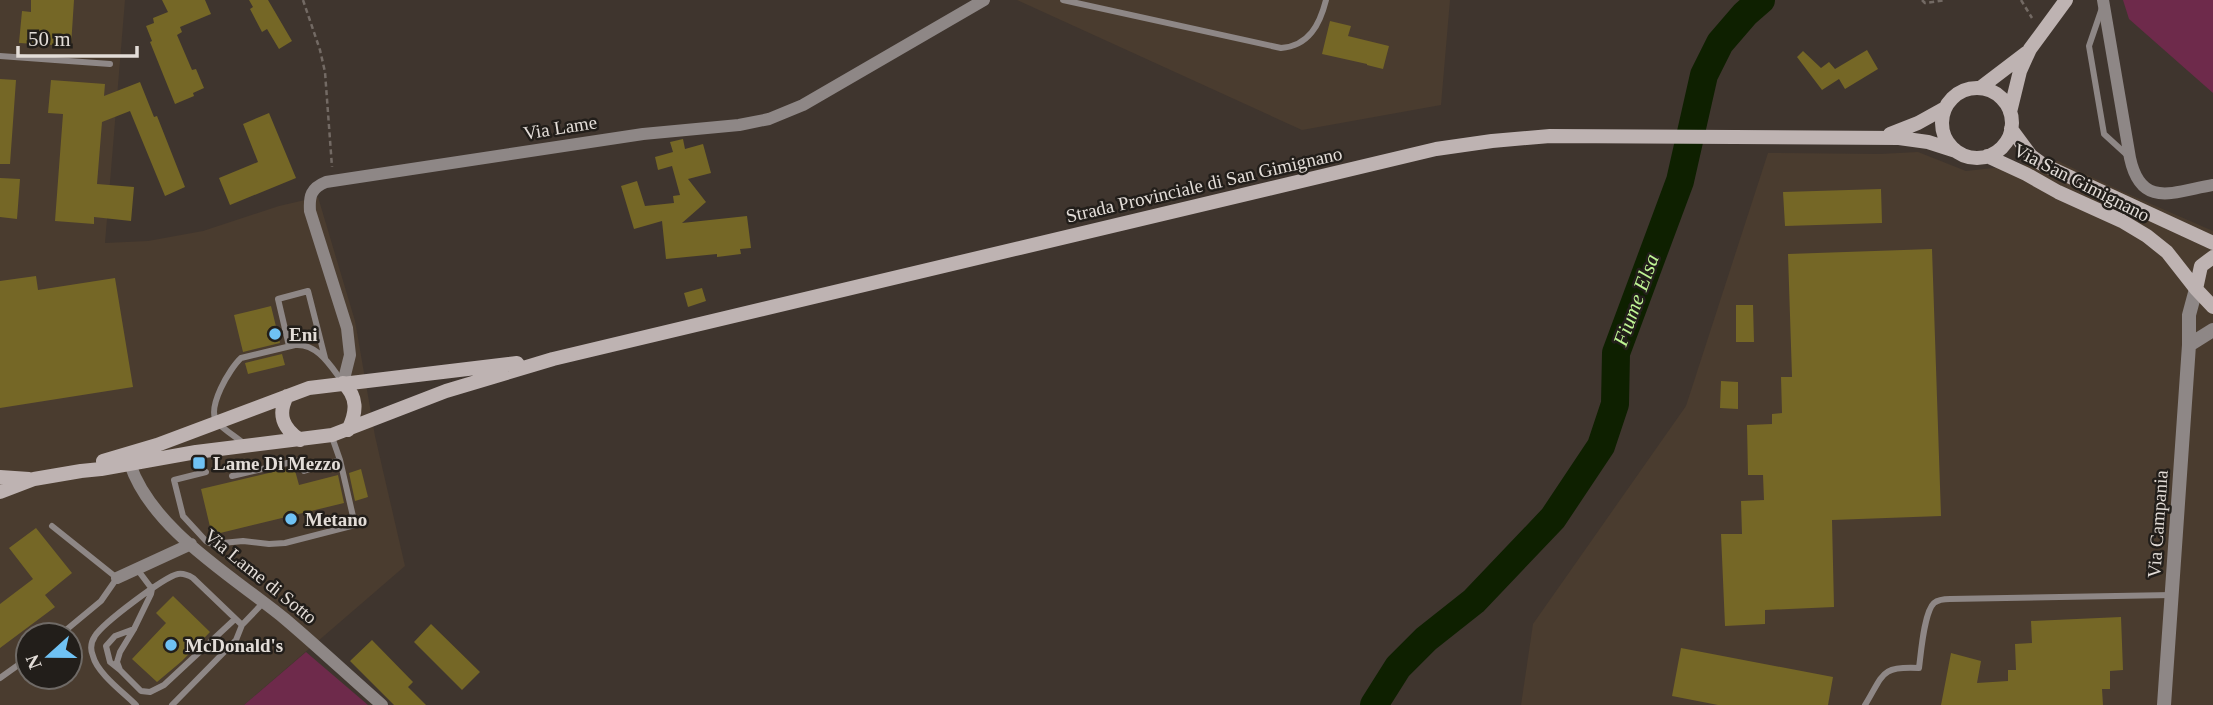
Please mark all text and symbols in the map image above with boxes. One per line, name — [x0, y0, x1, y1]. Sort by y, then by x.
scale bar — [18, 14, 136, 58]
text: 50 m — [28, 27, 71, 51]
street label: Via Lame — [522, 111, 598, 144]
street label: Via San Gimignano — [2010, 139, 2153, 226]
street label: Strada Provinciale di San Gimignano — [1064, 142, 1344, 227]
water label: Fiume Elsa — [1608, 251, 1664, 350]
place label: Eni — [289, 324, 318, 345]
marker: Eni — [267, 326, 283, 342]
place label: Lame Di Mezzo — [213, 453, 341, 474]
marker: Lame Di Mezzo — [191, 455, 207, 471]
street label: Via Campania — [2143, 469, 2172, 579]
place label: Metano — [305, 509, 367, 530]
marker: Metano — [283, 511, 299, 527]
street label: Via Lame di Sotto — [200, 525, 321, 628]
north arrow — [14, 621, 84, 691]
place label: McDonald's — [185, 635, 283, 656]
marker: McDonald's — [163, 637, 179, 653]
text: N — [21, 651, 46, 672]

